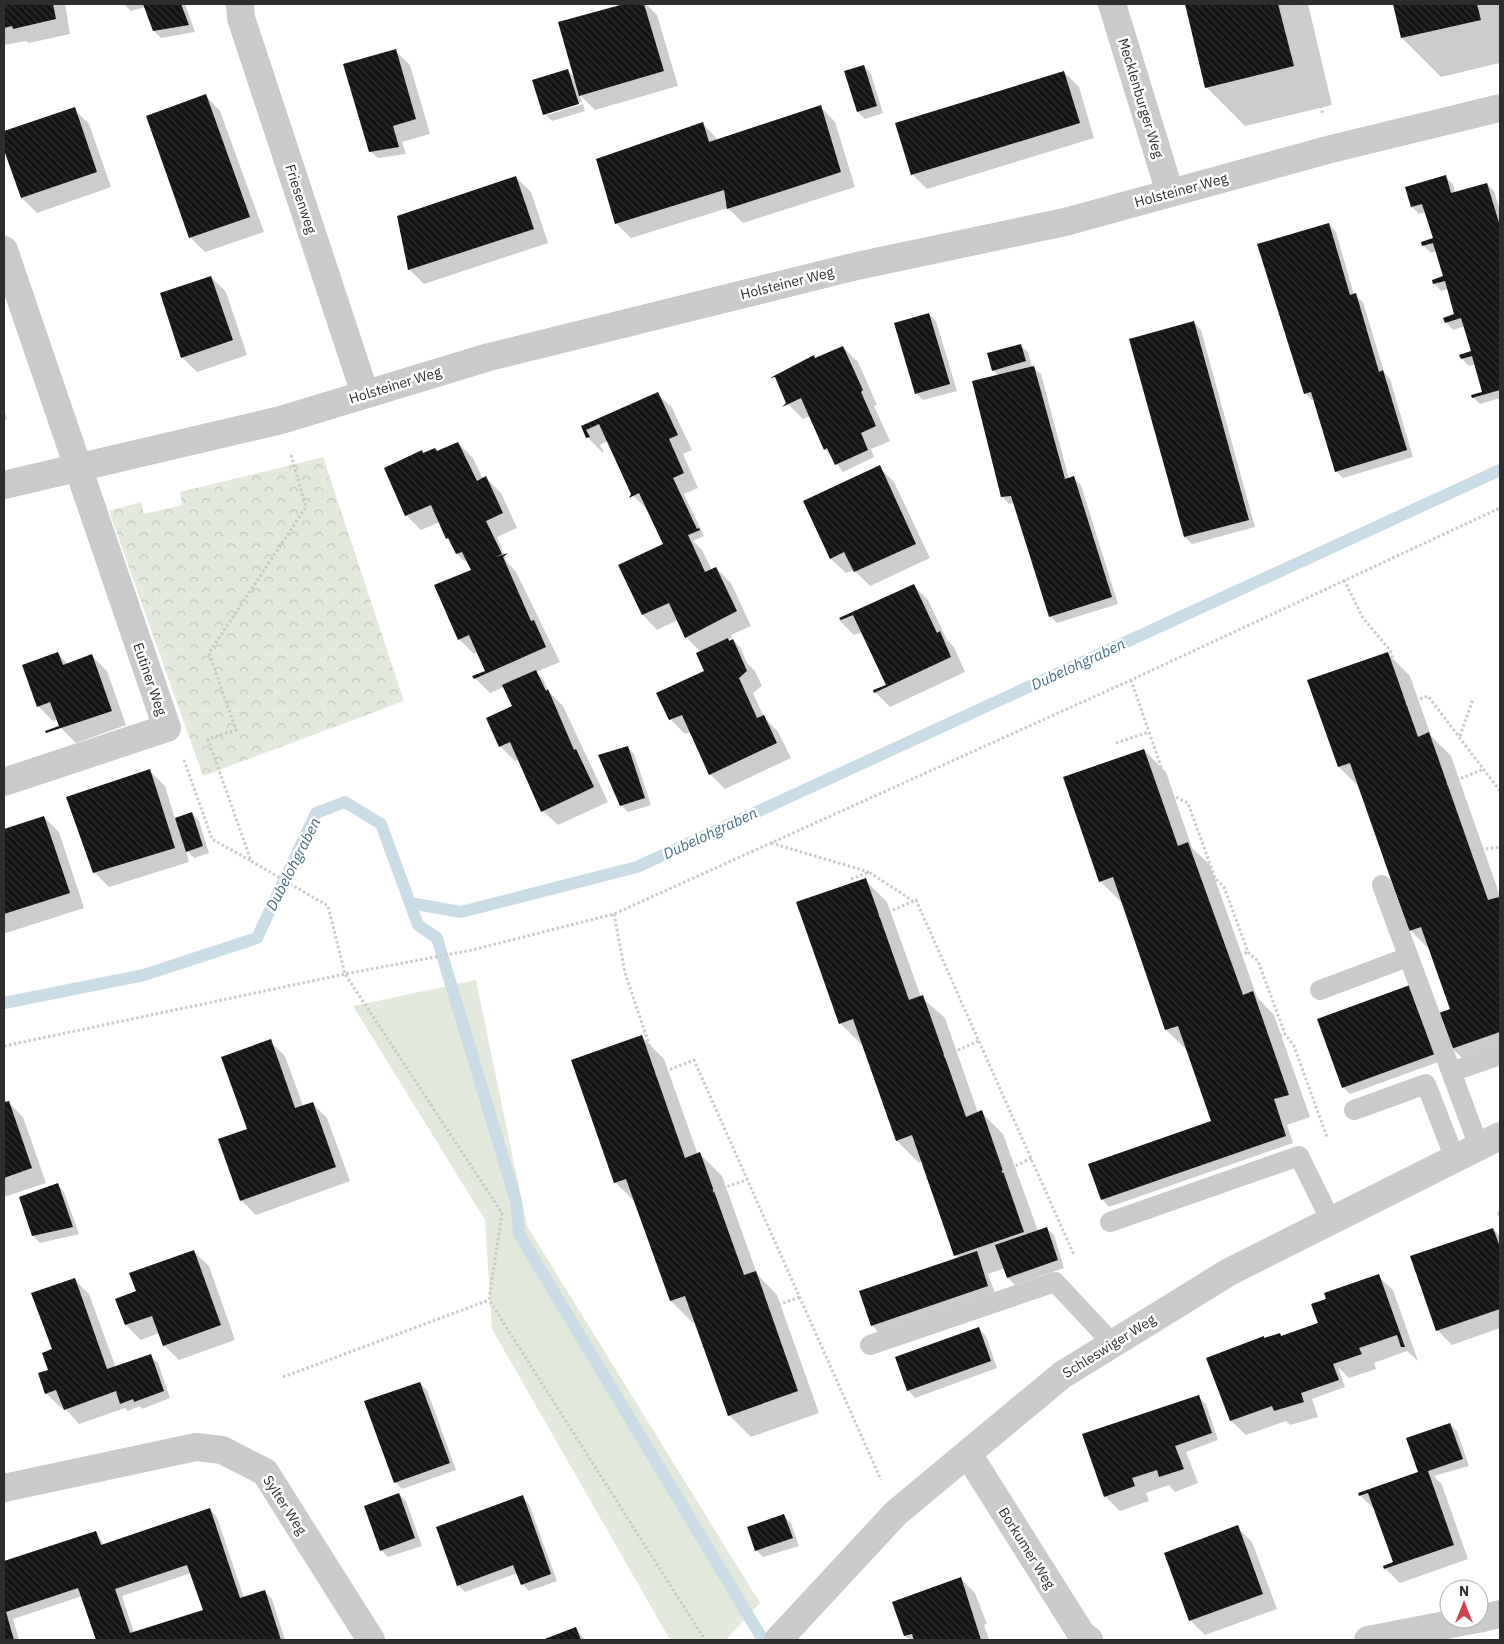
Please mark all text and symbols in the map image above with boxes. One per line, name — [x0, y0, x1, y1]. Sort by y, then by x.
street label: Mecklenburger Weg — [1114, 36, 1168, 161]
street label: Friesenweg — [281, 162, 321, 237]
street label: Holsteiner Weg — [1132, 169, 1230, 211]
street label: Holsteiner Weg — [738, 263, 836, 303]
street label: Holsteiner Weg — [347, 362, 444, 408]
water label: Dubelohgraben — [1028, 634, 1128, 694]
street label: Eutiner Weg — [129, 640, 171, 718]
water label: Dubelohgraben — [660, 803, 760, 863]
water label: Dubelohgraben — [261, 814, 325, 914]
street label: Schleswiger Weg — [1059, 1310, 1159, 1382]
street label: Sylter Weg — [259, 1472, 311, 1539]
street label: Borkumer Weg — [995, 1504, 1060, 1593]
north arrow — [1439, 1579, 1489, 1629]
text: N — [1459, 1582, 1469, 1600]

